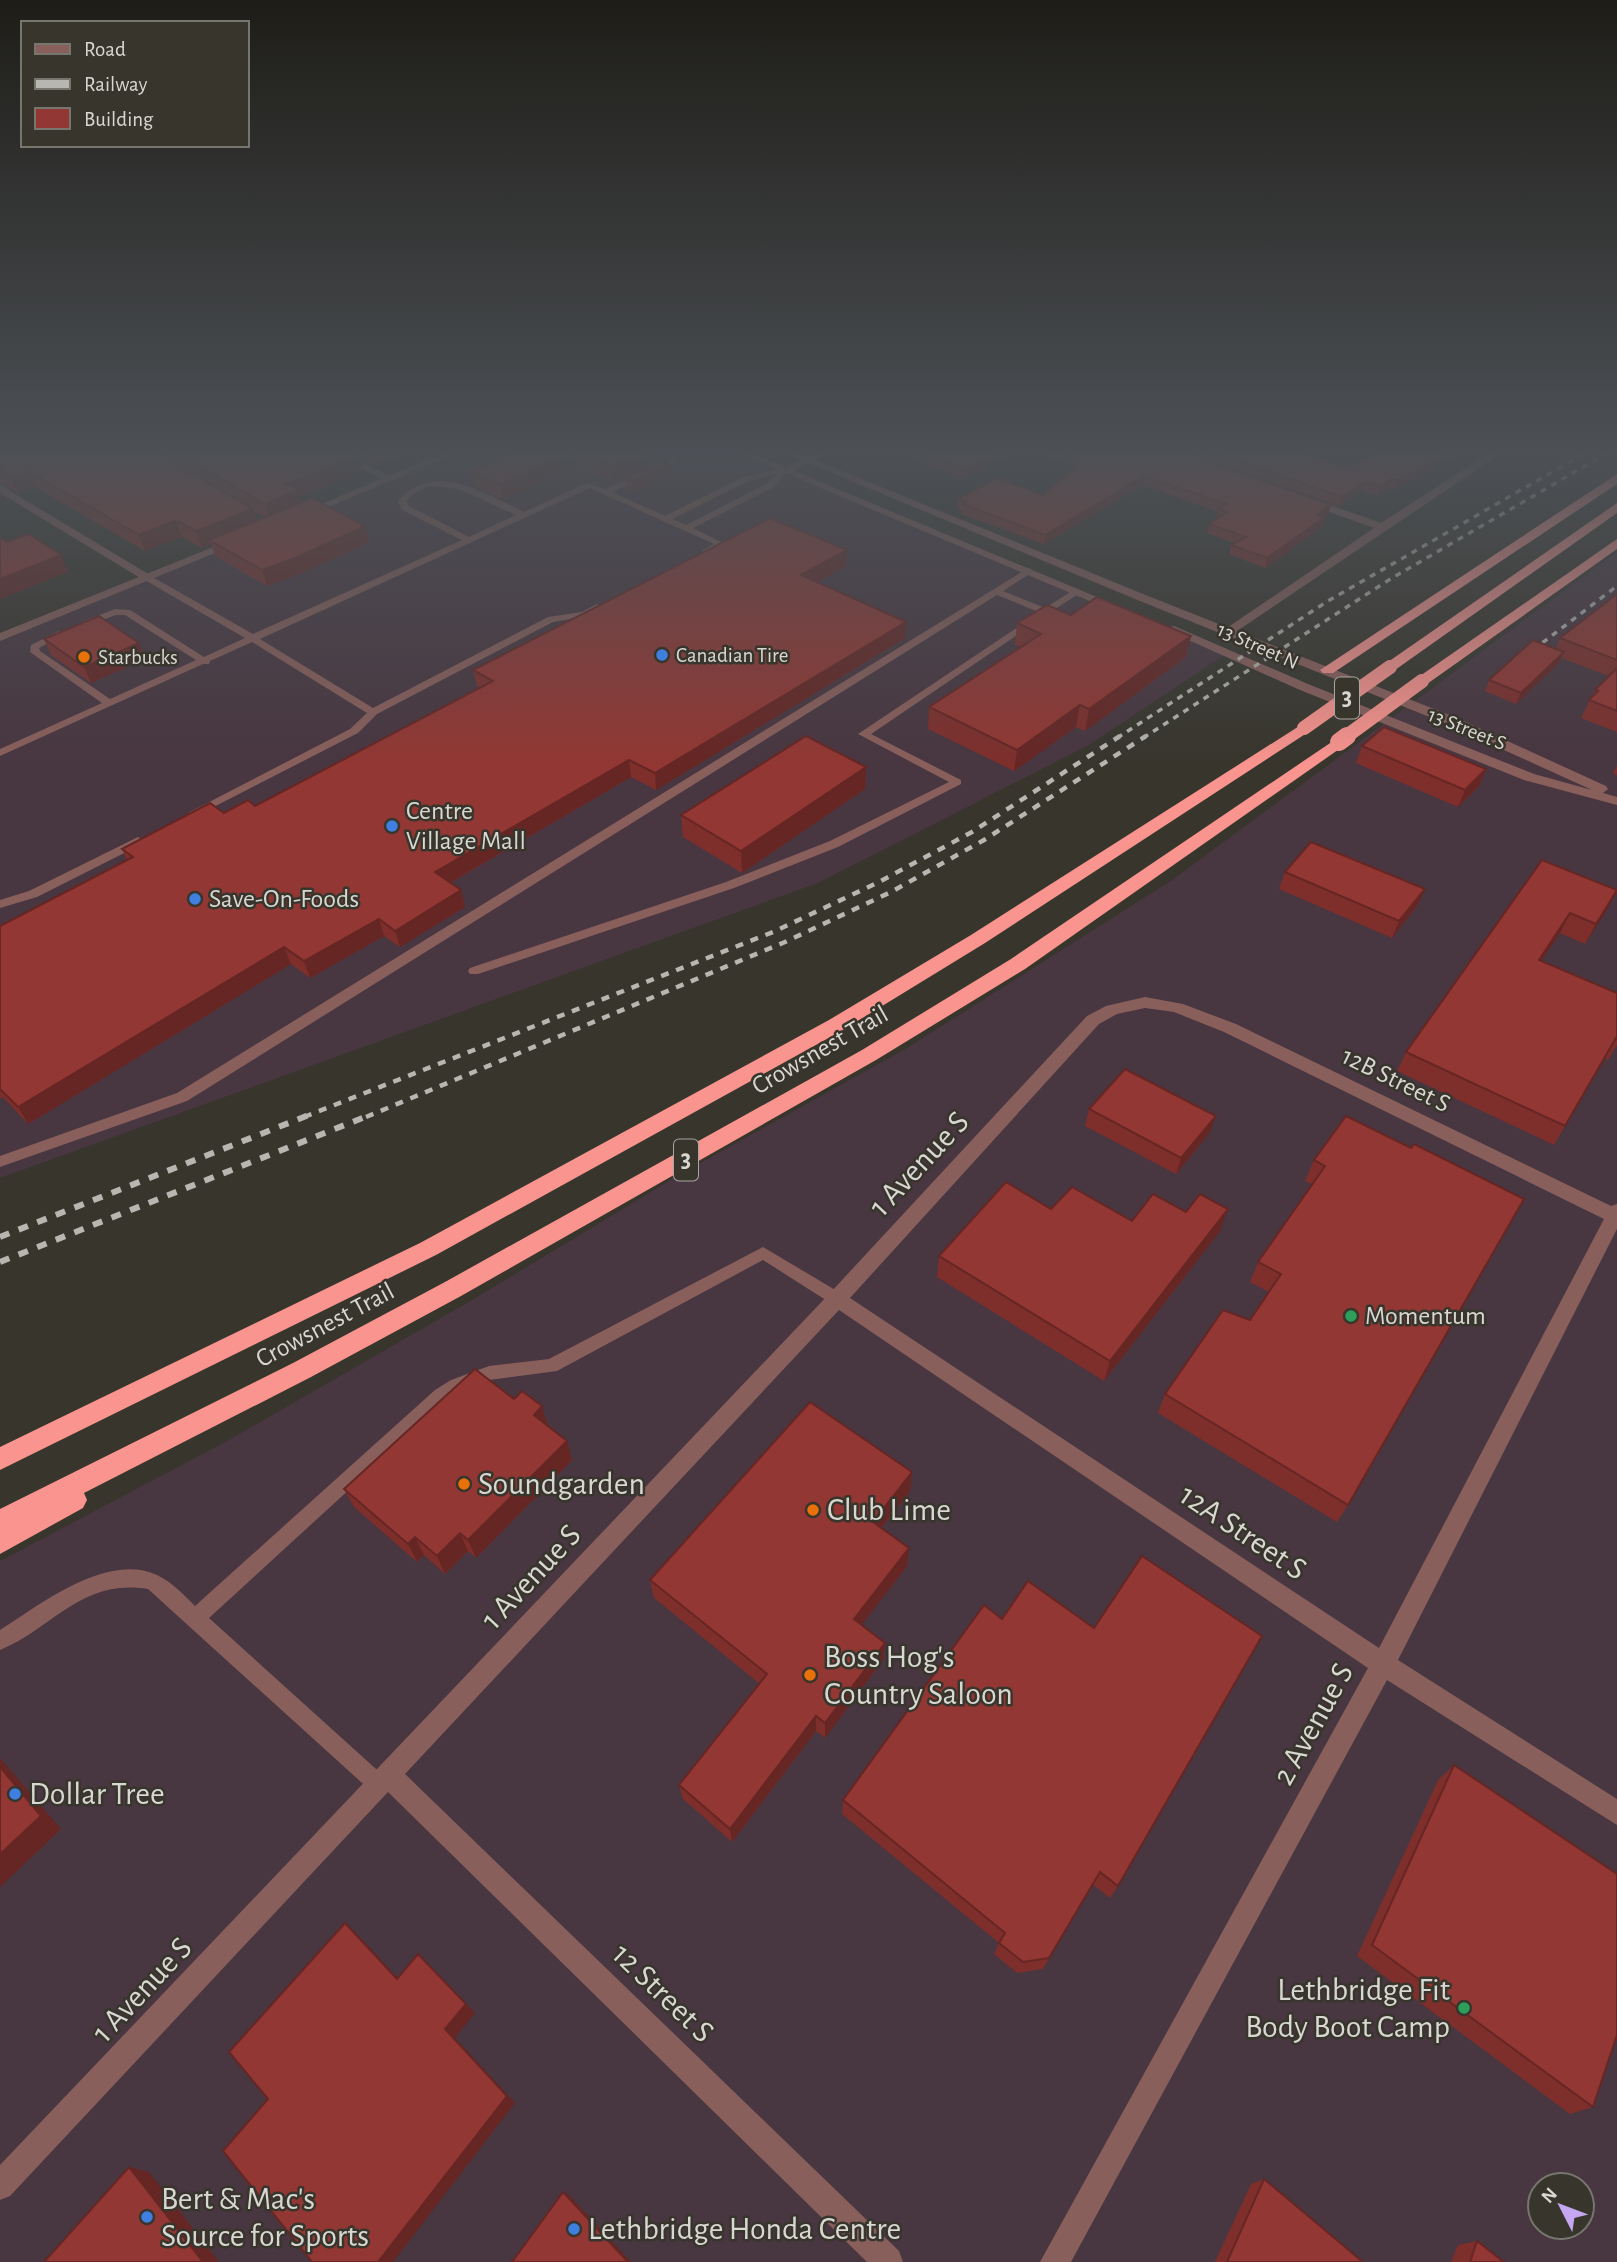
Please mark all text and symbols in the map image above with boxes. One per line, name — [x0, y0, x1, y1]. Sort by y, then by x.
legend — [21, 21, 248, 147]
text: Road — [84, 39, 126, 60]
text: Railway — [84, 74, 147, 95]
text: Building — [84, 109, 154, 130]
street label: 13 Street N — [1214, 619, 1302, 673]
place label: Canadian Tire — [676, 645, 789, 666]
place label: Starbucks — [98, 647, 178, 668]
marker: Canadian Tire — [654, 647, 670, 663]
marker: Starbucks — [76, 649, 92, 665]
road number: 3 — [1335, 678, 1359, 718]
street label: 13 Street S — [1425, 704, 1509, 754]
place label: Centre Village Mall — [406, 798, 526, 854]
marker: Centre Village Mall — [384, 818, 400, 834]
place label: Save-On-Foods — [209, 886, 359, 912]
marker: Save-On-Foods — [187, 891, 203, 907]
street label: Crowsnest Trail — [747, 1001, 893, 1099]
street label: 12B Street S — [1338, 1043, 1454, 1117]
street label: 1 Avenue S — [863, 1106, 975, 1222]
road number: 3 — [674, 1140, 698, 1180]
street label: Crowsnest Trail — [252, 1278, 398, 1372]
place label: Momentum — [1365, 1303, 1486, 1329]
marker: Momentum — [1343, 1308, 1359, 1324]
place label: Soundgarden — [478, 1468, 645, 1500]
marker: Soundgarden — [456, 1476, 472, 1492]
street label: 12A Street S — [1174, 1478, 1312, 1586]
place label: Club Lime — [827, 1494, 951, 1526]
marker: Club Lime — [805, 1502, 821, 1518]
street label: 1 Avenue S — [475, 1519, 587, 1635]
place label: Boss Hog's Country Saloon — [824, 1641, 1013, 1710]
street label: 2 Avenue S — [1267, 1658, 1359, 1790]
marker: Boss Hog's Country Saloon — [802, 1667, 818, 1683]
place label: Dollar Tree — [29, 1778, 165, 1810]
marker: Dollar Tree — [7, 1786, 23, 1802]
street label: 1 Avenue S — [86, 1932, 198, 2048]
street label: 12 Street S — [606, 1938, 720, 2048]
place label: Lethbridge Fit Body Boot Camp — [1245, 1974, 1450, 2043]
marker: Lethbridge Fit Body Boot Camp — [1456, 2000, 1472, 2016]
north arrow — [1526, 2171, 1596, 2241]
place label: Bert & Mac's Source for Sports — [161, 2183, 369, 2252]
text: N — [1538, 2184, 1561, 2207]
marker: Bert & Mac's Source for Sports — [139, 2209, 155, 2225]
place label: Lethbridge Honda Centre — [588, 2213, 901, 2245]
marker: Lethbridge Honda Centre — [566, 2221, 582, 2237]

